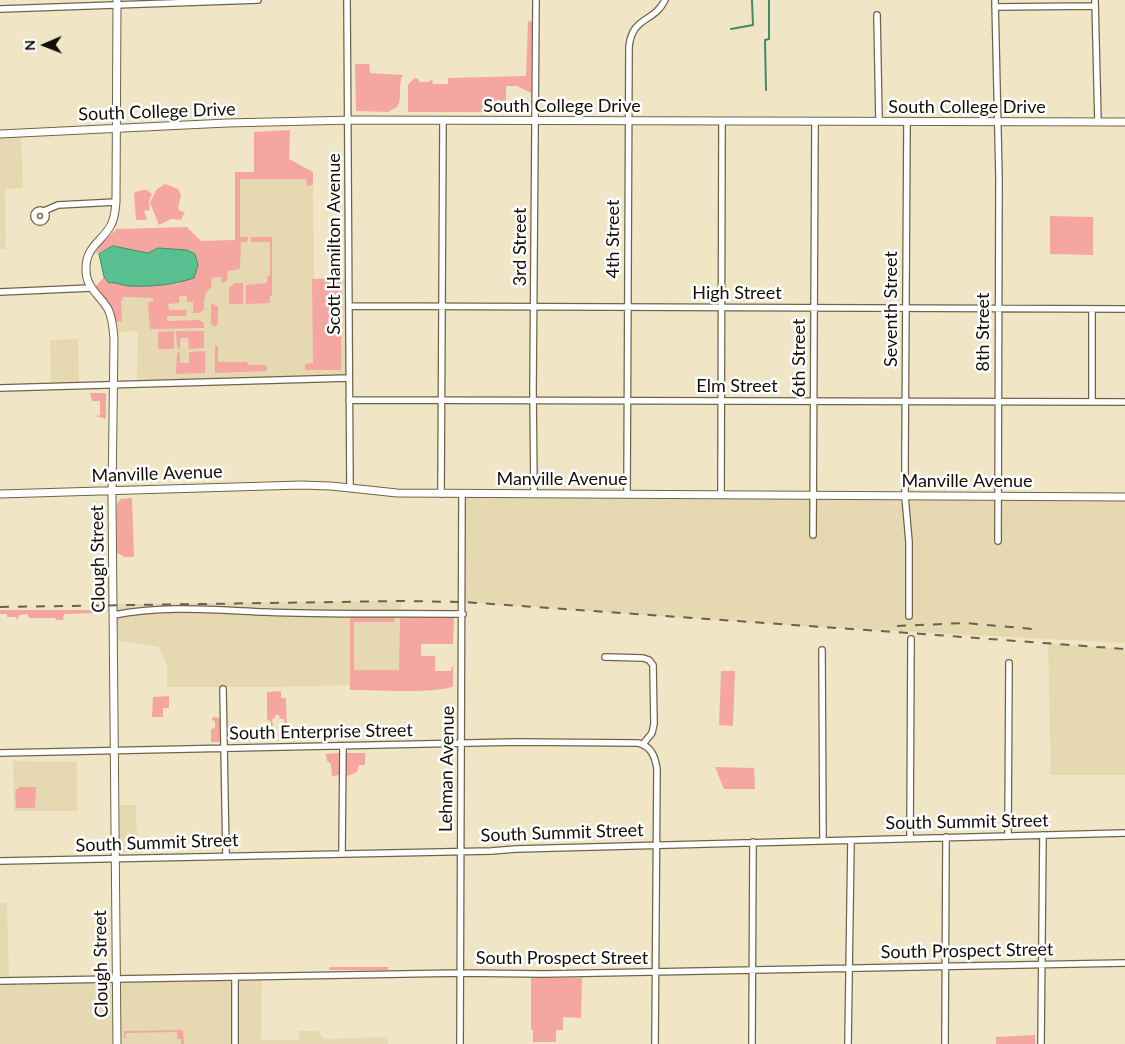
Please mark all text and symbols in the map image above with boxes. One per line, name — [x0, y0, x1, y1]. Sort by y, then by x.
north arrow — [20, 20, 70, 70]
text: N — [21, 40, 38, 51]
street label: South College Drive — [483, 95, 641, 117]
street label: South College Drive — [888, 96, 1046, 118]
street label: South College Drive — [78, 98, 236, 126]
street label: Scott Hamilton Avenue — [323, 153, 345, 335]
street label: 4th Street — [602, 200, 624, 278]
street label: 3rd Street — [509, 208, 531, 286]
street label: Seventh Street — [880, 251, 902, 367]
street label: High Street — [692, 282, 782, 304]
street label: 8th Street — [972, 293, 994, 371]
street label: 6th Street — [788, 319, 810, 397]
street label: Elm Street — [696, 375, 778, 397]
street label: Manville Avenue — [91, 461, 223, 487]
street label: Manville Avenue — [496, 468, 628, 490]
street label: Manville Avenue — [901, 470, 1033, 492]
street label: Clough Street — [86, 505, 110, 613]
street label: Lehman Avenue — [435, 706, 459, 832]
street label: South Enterprise Street — [229, 720, 413, 744]
street label: South Summit Street — [885, 810, 1049, 834]
street label: South Summit Street — [480, 819, 644, 847]
street label: South Summit Street — [75, 829, 239, 857]
street label: Clough Street — [89, 910, 113, 1018]
street label: South Prospect Street — [881, 939, 1053, 963]
street label: South Prospect Street — [476, 947, 648, 969]

